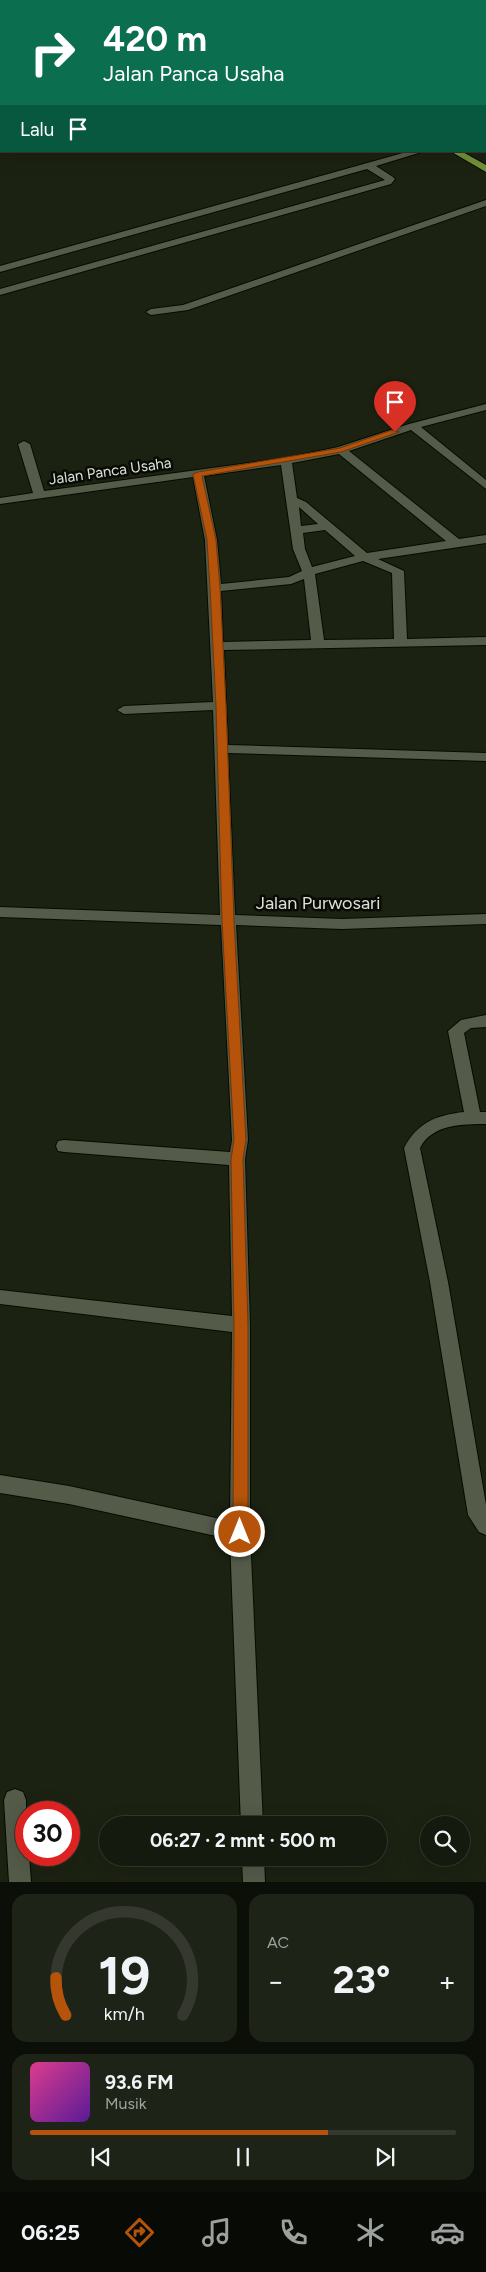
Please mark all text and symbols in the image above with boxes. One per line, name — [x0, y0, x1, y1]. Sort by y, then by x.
text: 420 m — [103, 18, 207, 60]
icon: right — [20, 20, 85, 85]
text: Jalan Panca Usaha — [103, 60, 284, 87]
icon: arrive — [64, 115, 92, 143]
text: Lalu — [20, 118, 54, 141]
pin — [374, 381, 416, 432]
icon: arrive — [381, 388, 409, 416]
street label: Jalan Panca Usaha — [47, 453, 173, 489]
street label: Jalan Purwosari — [256, 892, 380, 914]
position arrow — [213, 1505, 265, 1557]
speed limit sign: 30 — [15, 1801, 80, 1866]
map controls — [420, 1816, 470, 1866]
button: search — [420, 1816, 470, 1866]
text: 06:27 · 2 mnt · 500 m — [150, 1829, 336, 1852]
text: AC — [267, 1933, 289, 1952]
text: 19 — [98, 1945, 151, 2007]
text: 23° — [333, 1957, 390, 2003]
text: − — [267, 1964, 284, 1998]
text: + — [439, 1964, 456, 1998]
text: km/h — [104, 2003, 145, 2024]
text: 93.6 FM — [105, 2071, 174, 2094]
text: Musik — [105, 2094, 146, 2113]
icon: previous — [87, 2143, 115, 2171]
icon: pause — [229, 2143, 257, 2171]
icon: next — [371, 2143, 399, 2171]
icon: directions — [122, 2215, 157, 2250]
icon: music — [199, 2215, 234, 2250]
icon: phone — [276, 2215, 311, 2250]
icon: climate — [353, 2215, 388, 2250]
icon: car — [430, 2215, 465, 2250]
text: 06:25 — [21, 2219, 80, 2246]

